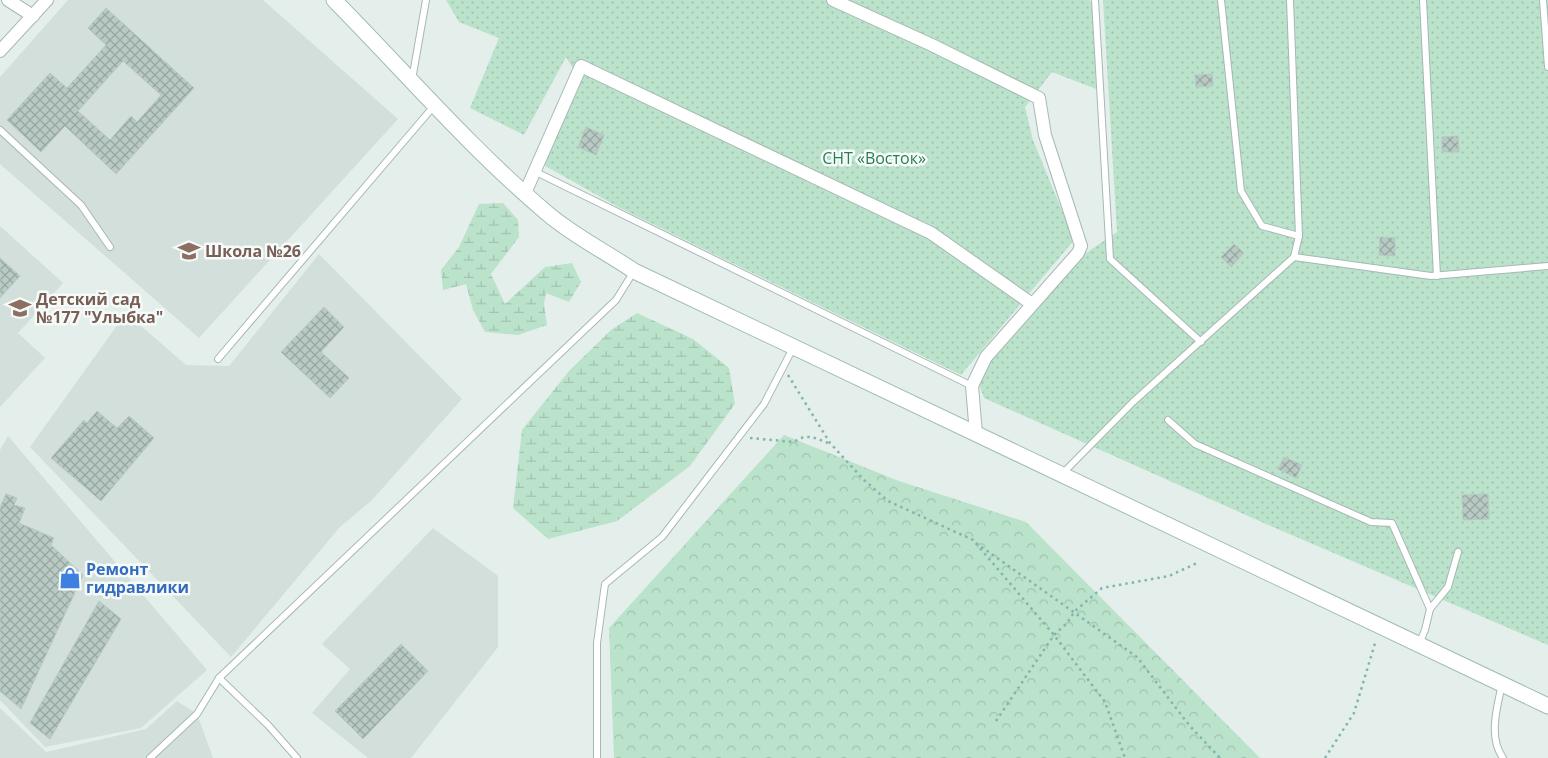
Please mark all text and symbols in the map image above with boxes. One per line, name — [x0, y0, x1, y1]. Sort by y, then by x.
park label: СНТ «Восток» — [822, 147, 926, 169]
school or university icon: Школа №26 — [176, 238, 202, 264]
place label: Школа №26 — [205, 240, 301, 262]
place label: Детский сад №177 "Улыбка" — [36, 288, 163, 328]
school or university icon: Детский сад №177 "Улыбка" — [7, 295, 33, 321]
place label: Ремонт гидравлики — [86, 558, 189, 598]
shop icon: Ремонт гидравлики — [57, 565, 83, 591]

